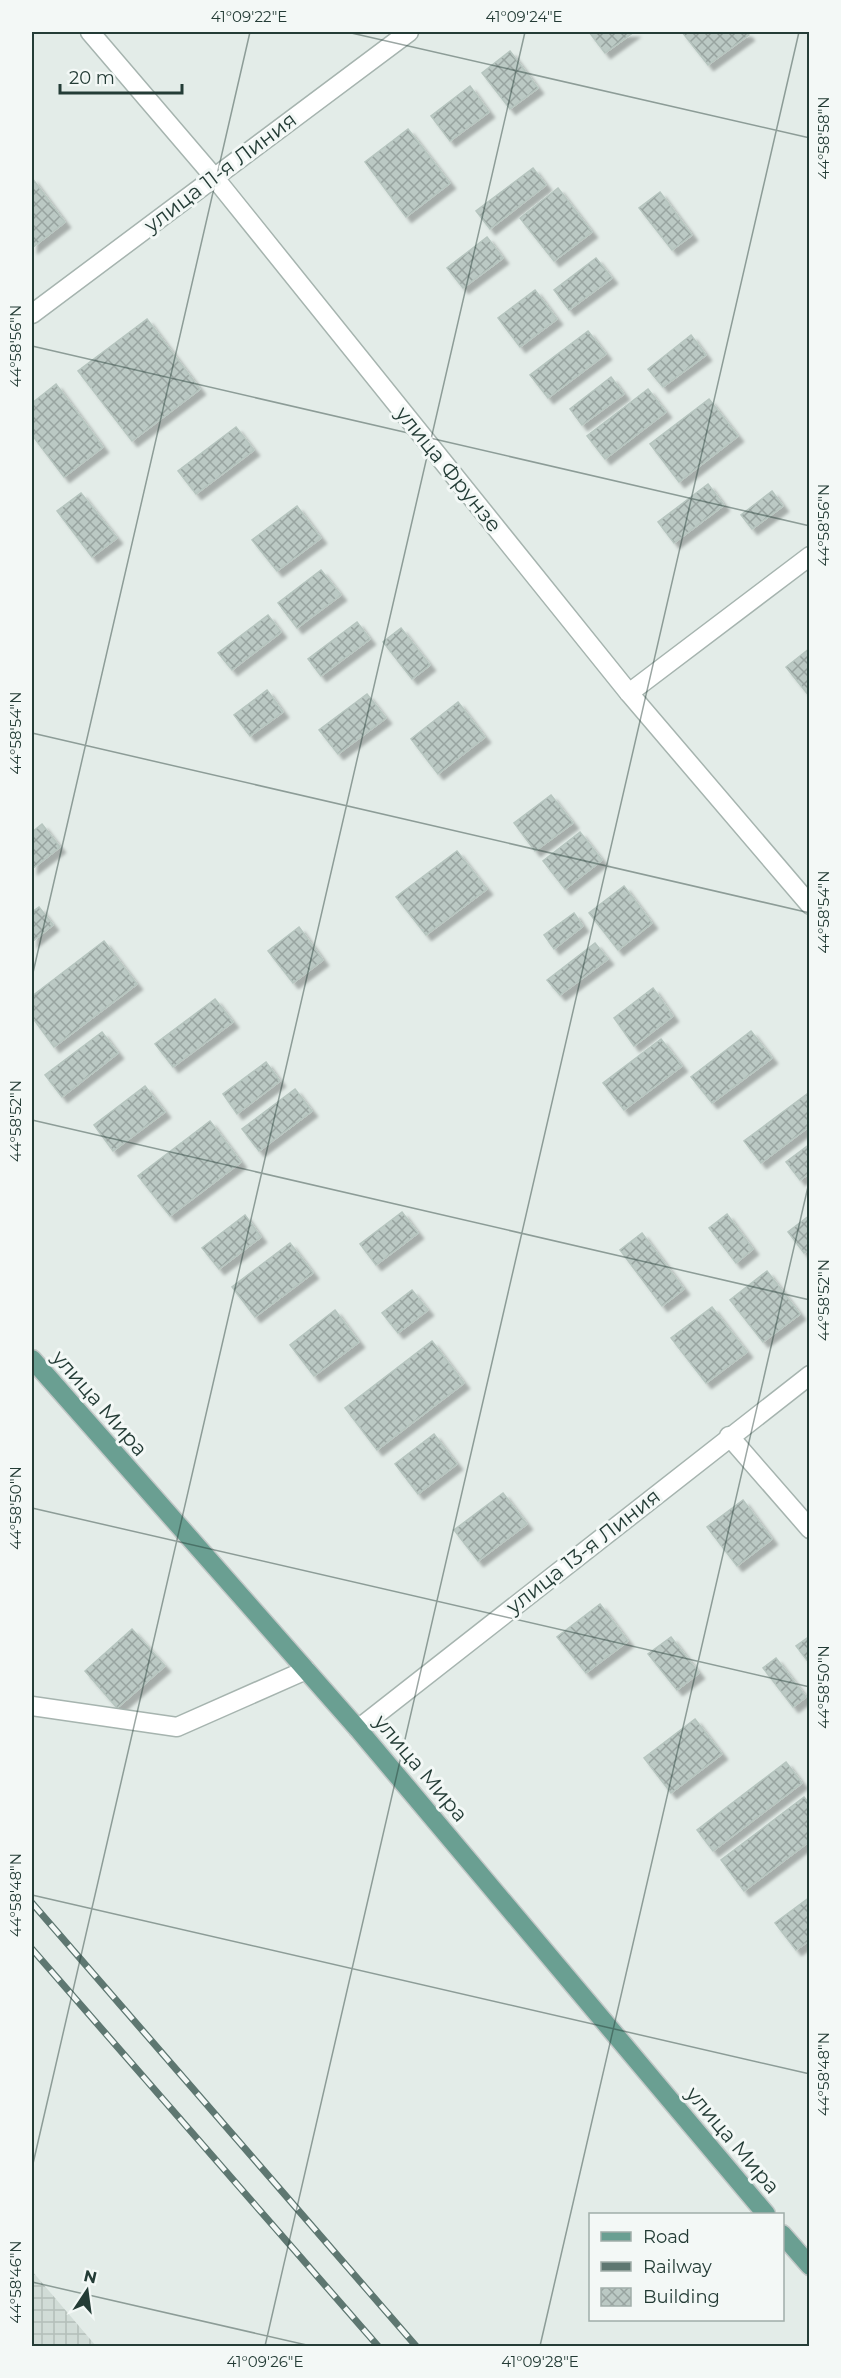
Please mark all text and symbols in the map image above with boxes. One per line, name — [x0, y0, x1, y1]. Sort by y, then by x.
text: 41°09'22"E — [211, 7, 287, 26]
text: 41°09'24"E — [485, 7, 563, 26]
scale bar — [60, 57, 182, 95]
text: 20 m — [69, 67, 115, 89]
text: 44°58'58"N — [814, 97, 833, 179]
street label: улица 11-я Линия — [138, 107, 301, 238]
text: 44°58'56"N — [6, 305, 25, 387]
street label: улица Фрунзе — [390, 400, 507, 537]
text: 44°58'56"N — [814, 484, 833, 566]
text: 44°58'54"N — [6, 692, 25, 774]
text: 44°58'54"N — [814, 871, 833, 953]
text: 44°58'52"N — [6, 1080, 25, 1162]
text: 44°58'52"N — [814, 1259, 833, 1341]
street label: улица Мира — [47, 1344, 153, 1461]
text: 44°58'50"N — [6, 1466, 25, 1550]
street label: улица 13-я Линия — [500, 1483, 665, 1620]
text: 44°58'50"N — [814, 1645, 833, 1729]
street label: улица Мира — [368, 1709, 473, 1827]
text: 44°58'48"N — [6, 1853, 25, 1937]
text: 44°58'48"N — [814, 2032, 833, 2116]
street label: улица Мира — [680, 2081, 785, 2199]
legend — [589, 2213, 784, 2321]
text: Road — [643, 2226, 690, 2248]
text: 44°58'46"N — [6, 2240, 25, 2324]
text: Railway — [643, 2256, 712, 2278]
north arrow — [57, 2261, 117, 2321]
text: N — [82, 2266, 99, 2288]
text: Building — [643, 2286, 720, 2308]
text: 41°09'26"E — [227, 2352, 304, 2371]
text: 41°09'28"E — [501, 2352, 579, 2371]

